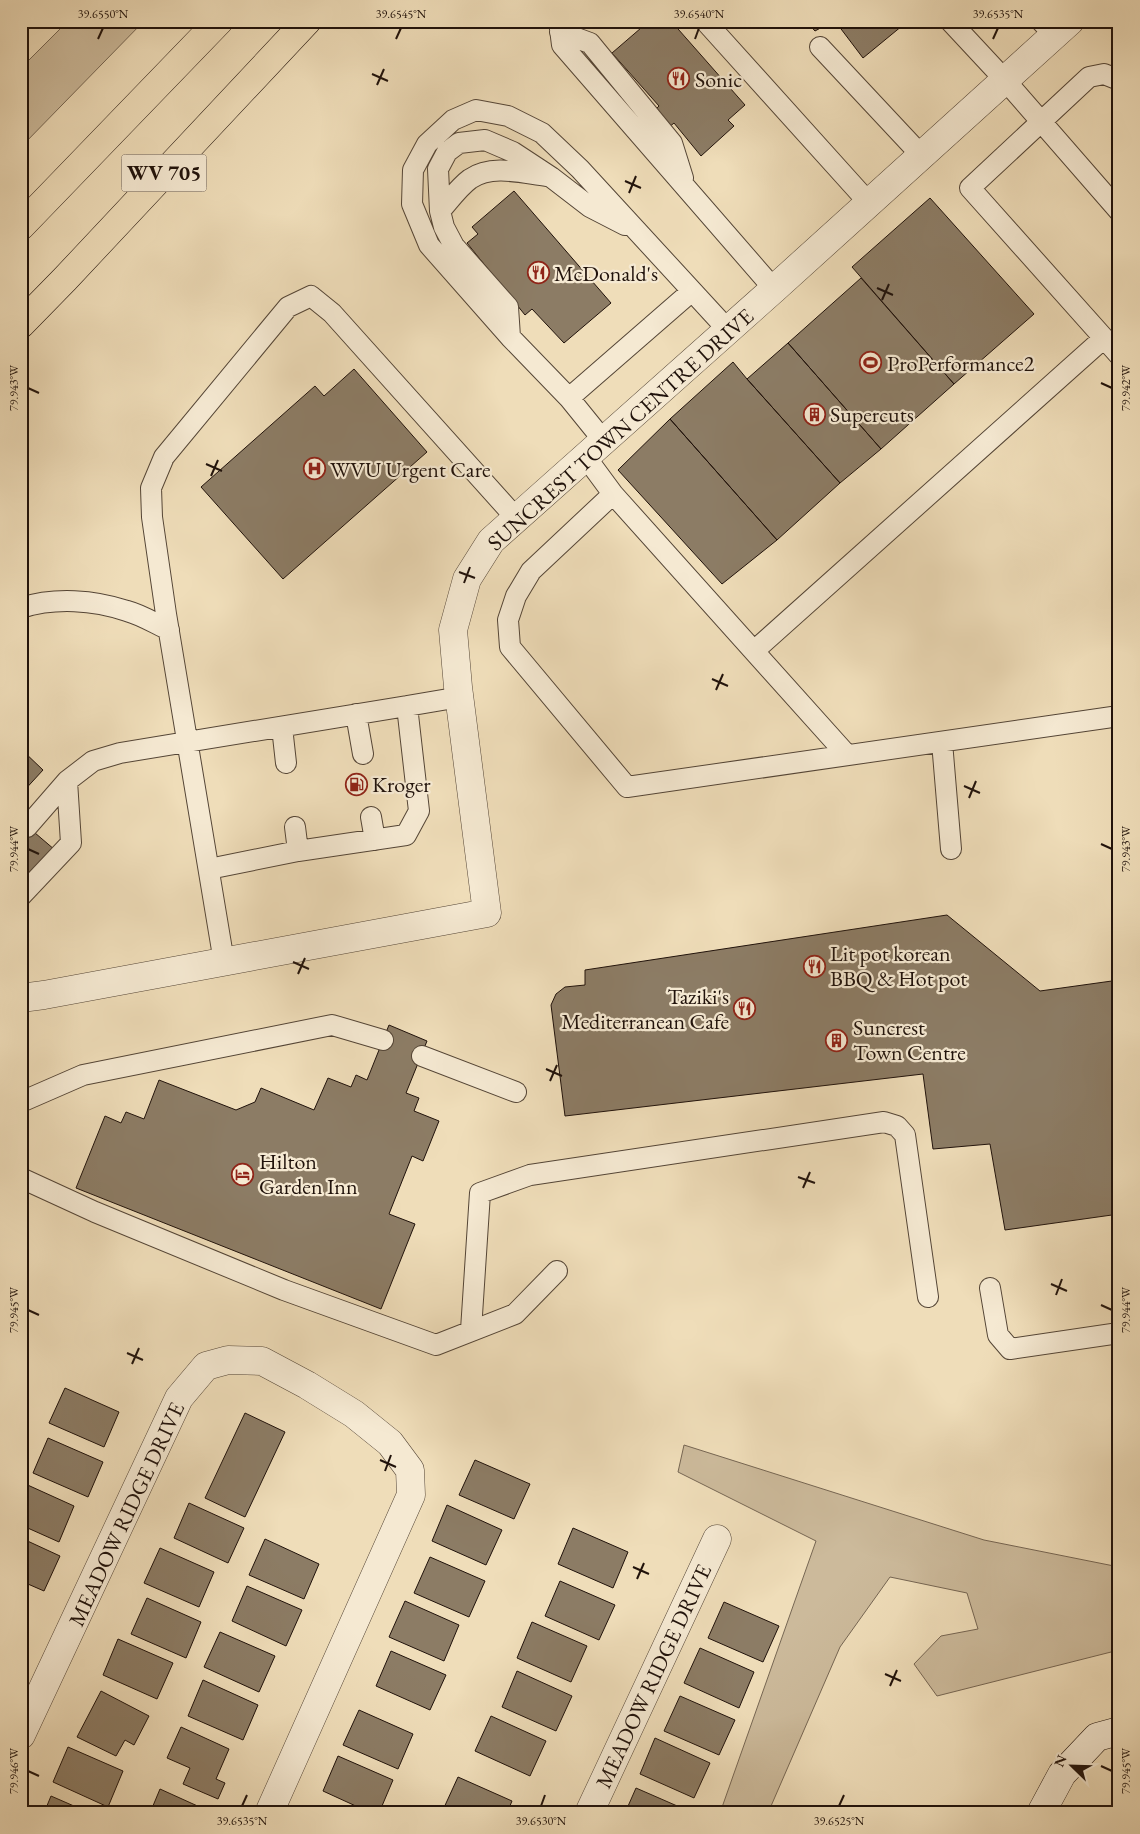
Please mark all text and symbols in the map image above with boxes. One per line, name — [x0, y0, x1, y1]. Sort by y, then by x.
text: 39.6550°N — [78, 6, 129, 22]
text: 39.6545°N — [376, 6, 427, 22]
text: 39.6540°N — [674, 6, 725, 22]
text: 39.6535°N — [973, 6, 1024, 22]
place label: Sonic — [695, 65, 742, 94]
restaurant icon: Sonic — [667, 67, 691, 91]
road number: WV 705 — [121, 154, 206, 192]
place label: McDonald's — [554, 259, 658, 288]
restaurant icon: McDonald's — [526, 261, 550, 285]
street label: SUNCREST TOWN CENTRE DRIVE — [481, 302, 760, 557]
place label: ProPerformance2 — [887, 349, 1035, 378]
sports icon: ProPerformance2 — [859, 351, 883, 375]
text: 79.943°W — [6, 364, 22, 411]
text: 79.942°W — [1118, 364, 1134, 411]
place label: Supercuts — [830, 400, 914, 429]
building icon: Supercuts — [802, 402, 826, 426]
place label: WVU Urgent Care — [330, 455, 491, 484]
hospital icon: WVU Urgent Care — [302, 457, 326, 481]
place label: Kroger — [372, 770, 431, 799]
fuel station icon: Kroger — [344, 772, 368, 796]
text: 79.944°W — [6, 825, 22, 872]
text: 79.943°W — [1118, 825, 1134, 872]
place label: Lit pot korean BBQ & Hot pot — [830, 939, 967, 993]
restaurant icon: Lit pot korean BBQ & Hot pot — [802, 954, 826, 978]
place label: Taziki's Mediterranean Cafe — [561, 982, 729, 1036]
restaurant icon: Taziki's Mediterranean Cafe — [733, 997, 757, 1021]
place label: Suncrest Town Centre — [853, 1013, 966, 1067]
building icon: Suncrest Town Centre — [825, 1028, 849, 1052]
place label: Hilton Garden Inn — [259, 1147, 358, 1201]
hotel icon: Hilton Garden Inn — [231, 1162, 255, 1186]
text: 79.945°W — [6, 1286, 22, 1333]
text: 79.944°W — [1118, 1286, 1134, 1333]
street label: MEADOW RIDGE DRIVE — [62, 1397, 191, 1631]
street label: MEADOW RIDGE DRIVE — [589, 1559, 718, 1793]
north arrow — [1048, 1742, 1098, 1792]
text: 79.946°W — [6, 1747, 22, 1794]
text: 79.945°W — [1118, 1747, 1134, 1794]
text: N — [1050, 1752, 1071, 1770]
text: 39.6535°N — [217, 1813, 268, 1829]
text: 39.6530°N — [516, 1813, 567, 1829]
text: 39.6525°N — [814, 1813, 865, 1829]

